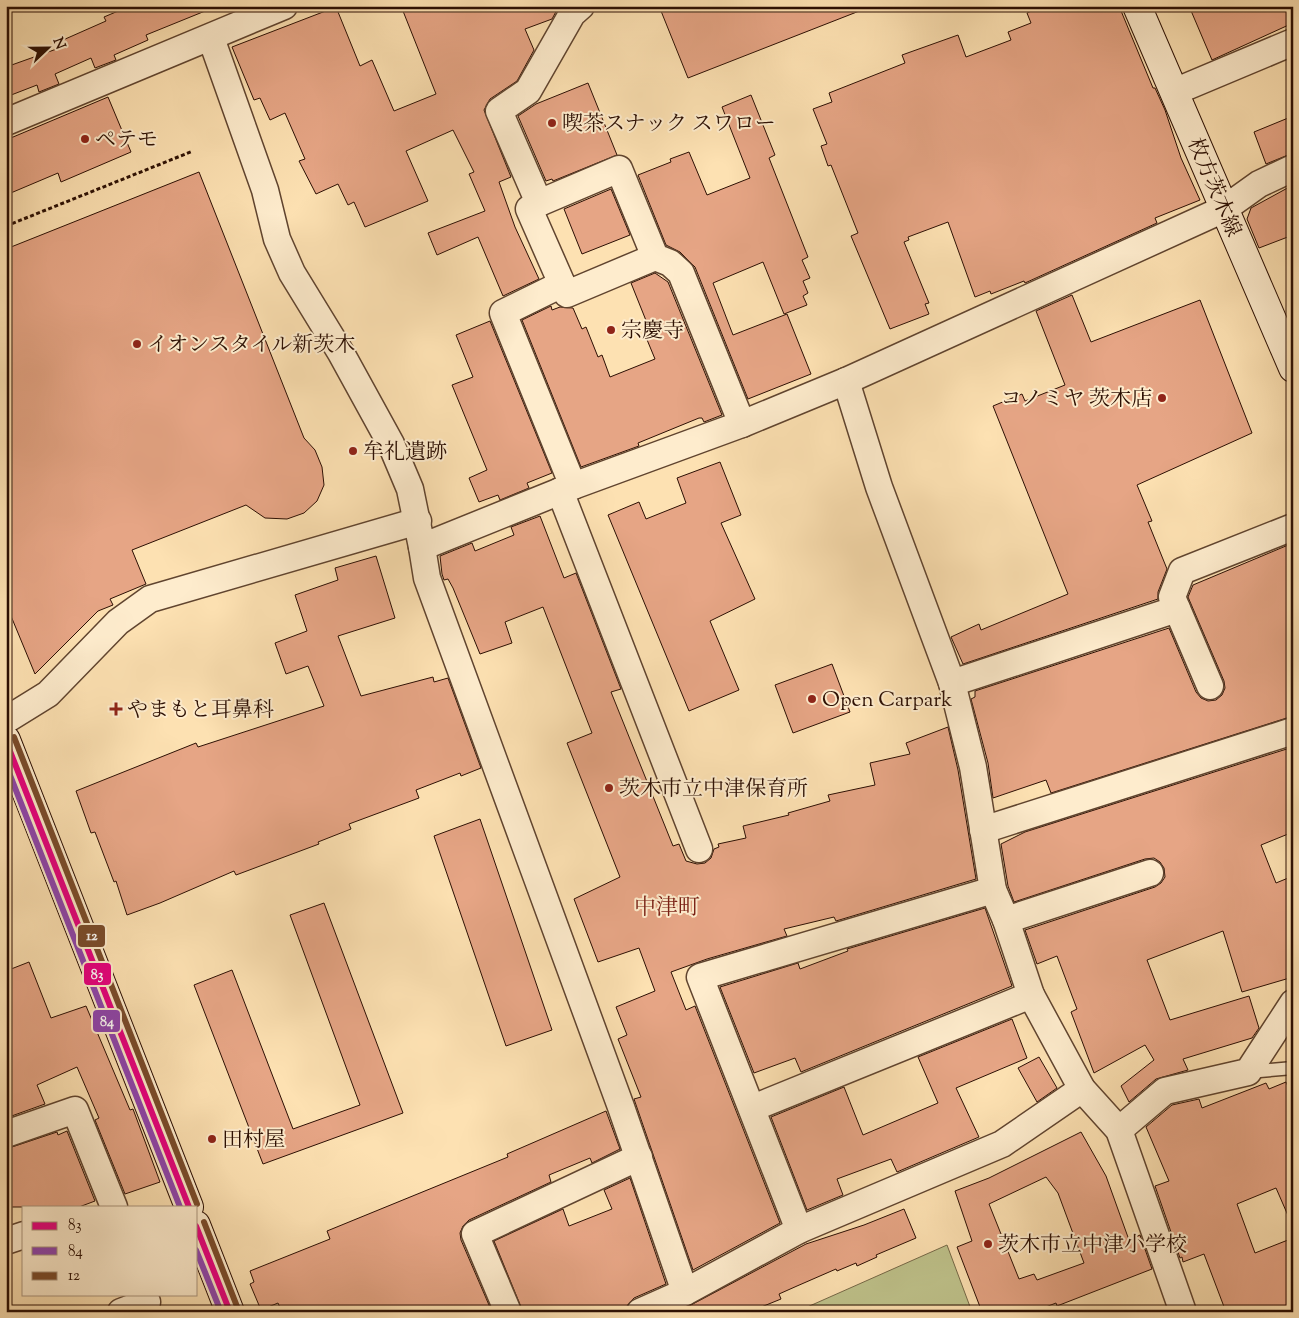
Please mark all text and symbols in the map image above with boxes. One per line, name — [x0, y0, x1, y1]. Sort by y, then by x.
north arrow — [22, 22, 72, 72]
text: N — [47, 35, 70, 53]
place label: 喫茶スナック スワロー — [562, 110, 776, 140]
marker: 喫茶スナック スワロー — [546, 117, 558, 129]
place label: ペテモ — [95, 126, 158, 156]
marker: ペテモ — [79, 133, 91, 145]
street label: 枚方茨木線 — [1179, 134, 1247, 242]
place label: 宗慶寺 — [621, 317, 684, 347]
marker: 宗慶寺 — [605, 324, 617, 336]
place label: イオンスタイル新茨木 — [147, 331, 355, 361]
marker: イオンスタイル新茨木 — [131, 338, 143, 350]
place label: コノミヤ 茨木店 — [1001, 385, 1152, 415]
marker: コノミヤ 茨木店 — [1156, 392, 1168, 404]
place label: 牟礼遺跡 — [363, 438, 447, 468]
marker: 牟礼遺跡 — [347, 445, 359, 457]
place label: Open Carpark — [822, 686, 953, 716]
marker: Open Carpark — [806, 693, 818, 705]
place label: やまもと耳鼻科 — [127, 696, 274, 726]
marker: やまもと耳鼻科 — [109, 702, 123, 716]
place label: 茨木市立中津保育所 — [619, 775, 808, 805]
marker: 茨木市立中津保育所 — [603, 782, 615, 794]
district label: 中津町 — [634, 893, 700, 925]
line badge: 12 — [77, 924, 106, 948]
text: 12 — [86, 927, 98, 947]
line badge: 83 — [83, 962, 112, 986]
text: 83 — [91, 966, 104, 986]
line badge: 84 — [92, 1009, 121, 1033]
text: 84 — [100, 1013, 114, 1033]
place label: 田村屋 — [222, 1126, 285, 1156]
marker: 田村屋 — [206, 1133, 218, 1145]
legend — [22, 1206, 198, 1296]
text: 83 — [68, 1216, 82, 1237]
place label: 茨木市立中津小学校 — [998, 1231, 1187, 1261]
marker: 茨木市立中津小学校 — [982, 1238, 994, 1250]
text: 84 — [68, 1242, 83, 1263]
text: 12 — [68, 1266, 80, 1287]

